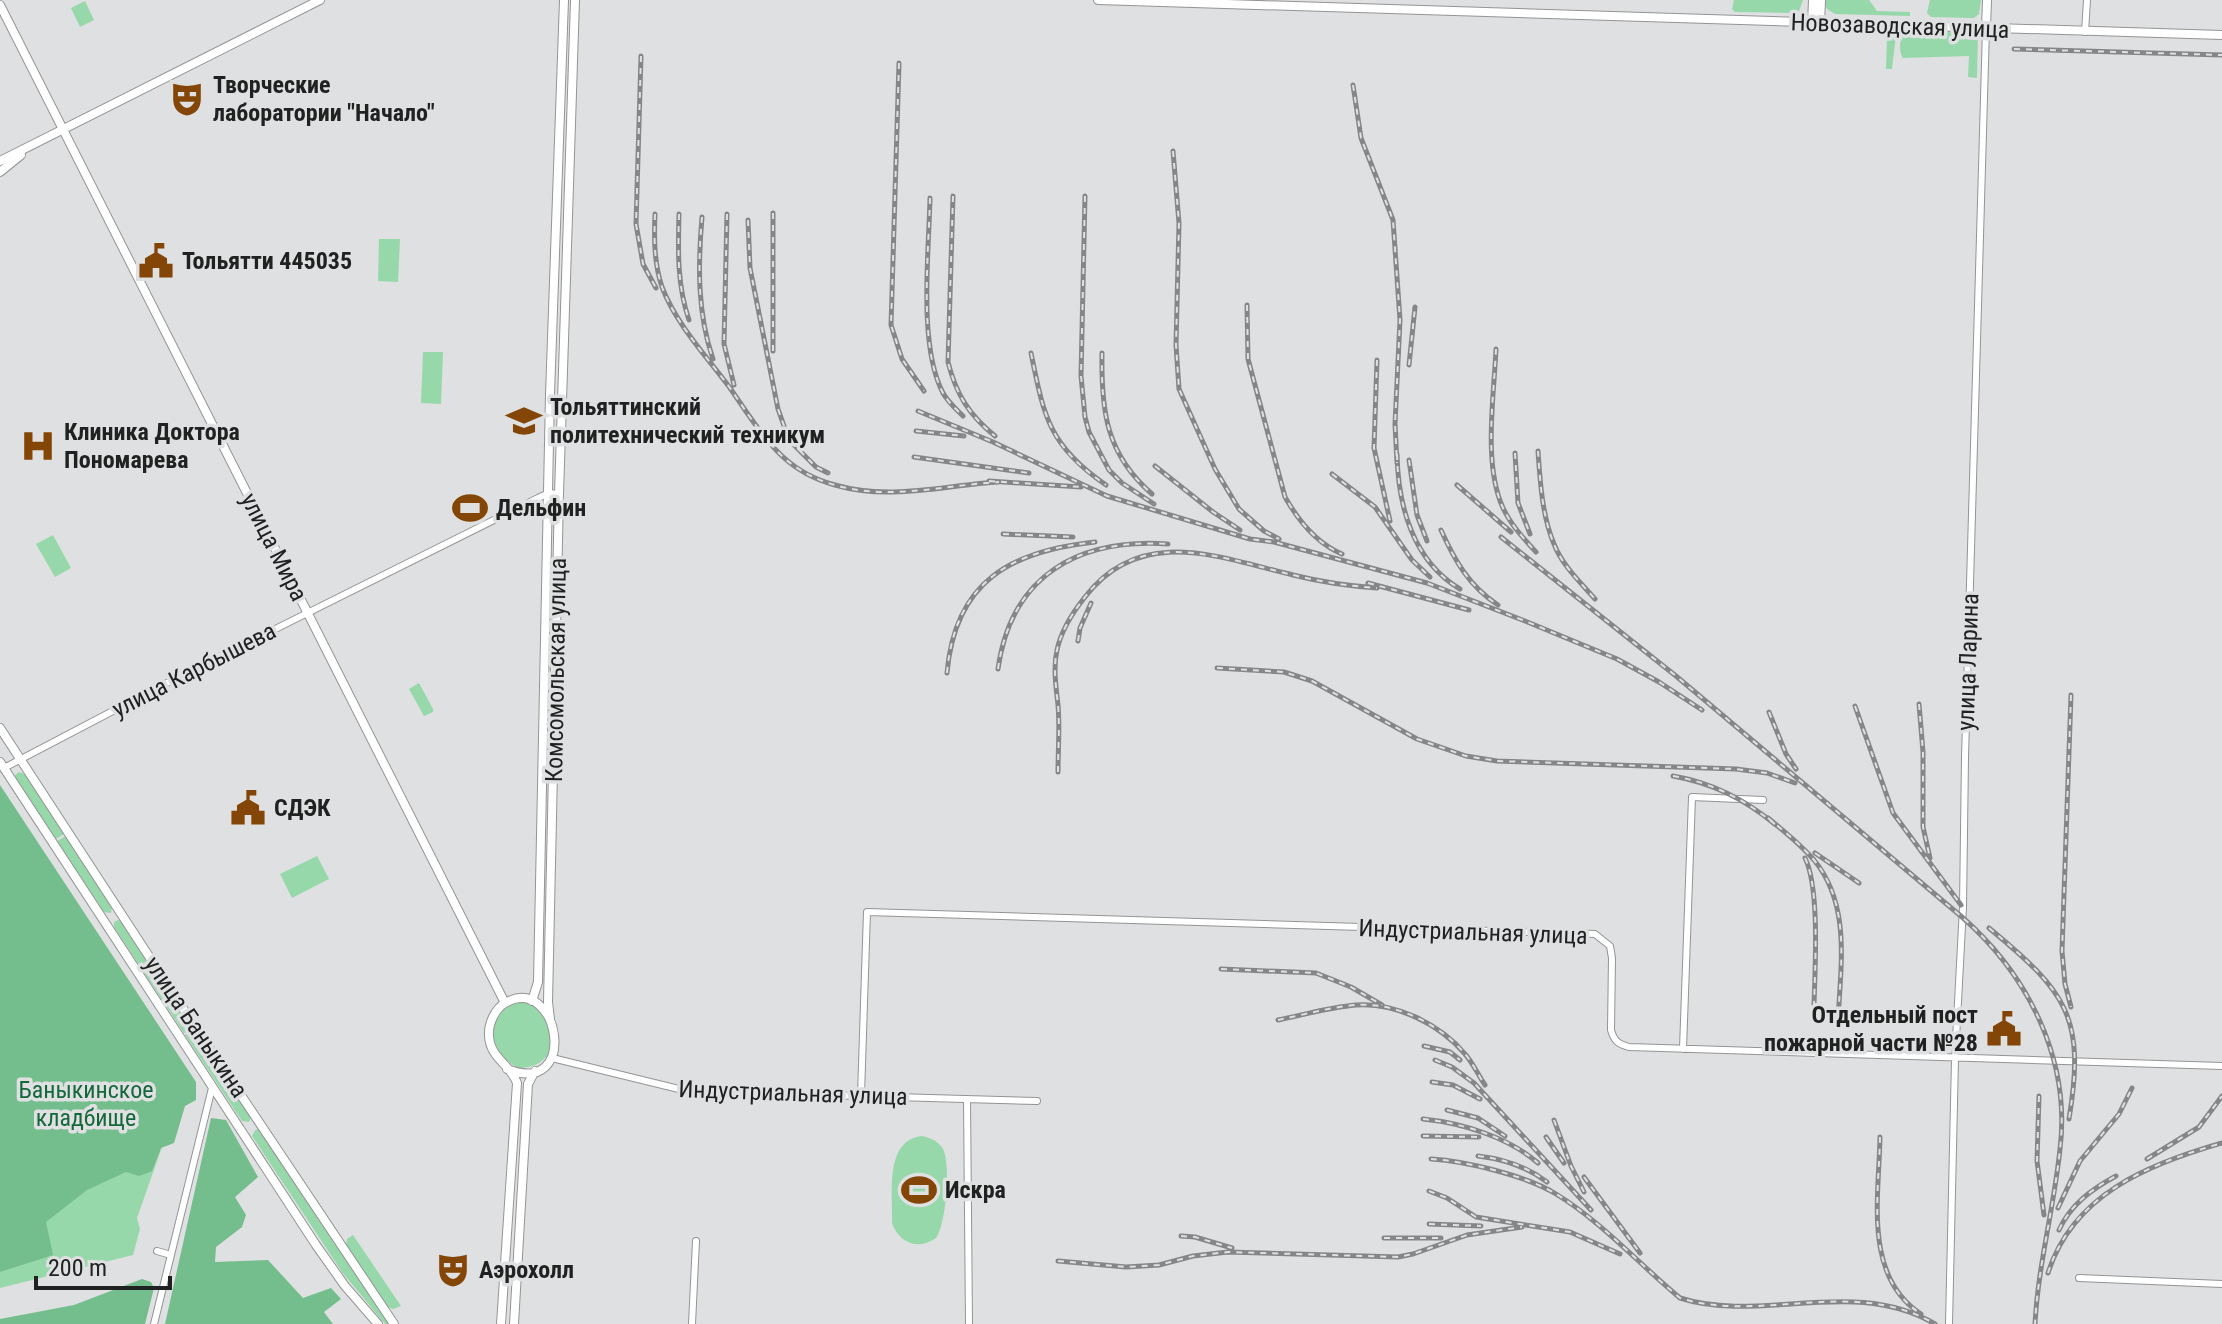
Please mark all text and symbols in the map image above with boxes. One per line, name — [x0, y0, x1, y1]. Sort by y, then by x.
street label: Новозаводская улица — [1790, 8, 2010, 44]
place label: Творческие лаборатории "Начало" — [213, 71, 435, 127]
theatre icon: Творческие лаборатории "Начало" — [168, 80, 206, 118]
public building icon: Тольятти 445035 — [137, 242, 175, 280]
place label: Тольятти 445035 — [182, 247, 352, 275]
place label: Тольяттинский политехнический техникум — [550, 393, 825, 449]
school or university icon: Тольяттинский политехнический техникум — [505, 402, 543, 440]
place label: Клиника Доктора Пономарева — [64, 418, 240, 474]
hospital icon: Клиника Доктора Пономарева — [19, 427, 57, 465]
street label: улица Мира — [235, 488, 313, 606]
sports icon: Дельфин — [451, 489, 489, 527]
place label: Дельфин — [496, 494, 586, 522]
street label: Комсомольская улица — [540, 558, 572, 782]
street label: улица Ларина — [1952, 593, 1984, 731]
street label: улица Карбышева — [107, 617, 281, 723]
public building icon: СДЭК — [229, 789, 267, 827]
place label: СДЭК — [274, 794, 331, 822]
street label: Индустриальная улица — [1358, 914, 1588, 950]
street label: улица Баныкина — [138, 951, 254, 1103]
place label: Отдельный пост пожарной части №28 — [1764, 1001, 1978, 1057]
public building icon: Отдельный пост пожарной части №28 — [1985, 1010, 2023, 1048]
street label: Индустриальная улица — [678, 1075, 908, 1111]
park label: Баныкинское кладбище — [19, 1076, 153, 1132]
sports icon: Искра — [900, 1171, 938, 1209]
place label: Искра — [945, 1176, 1006, 1204]
scale bar — [36, 1240, 170, 1290]
theatre icon: Аэрохолл — [434, 1251, 472, 1289]
text: 200 m — [48, 1254, 107, 1282]
place label: Аэрохолл — [479, 1256, 574, 1284]

